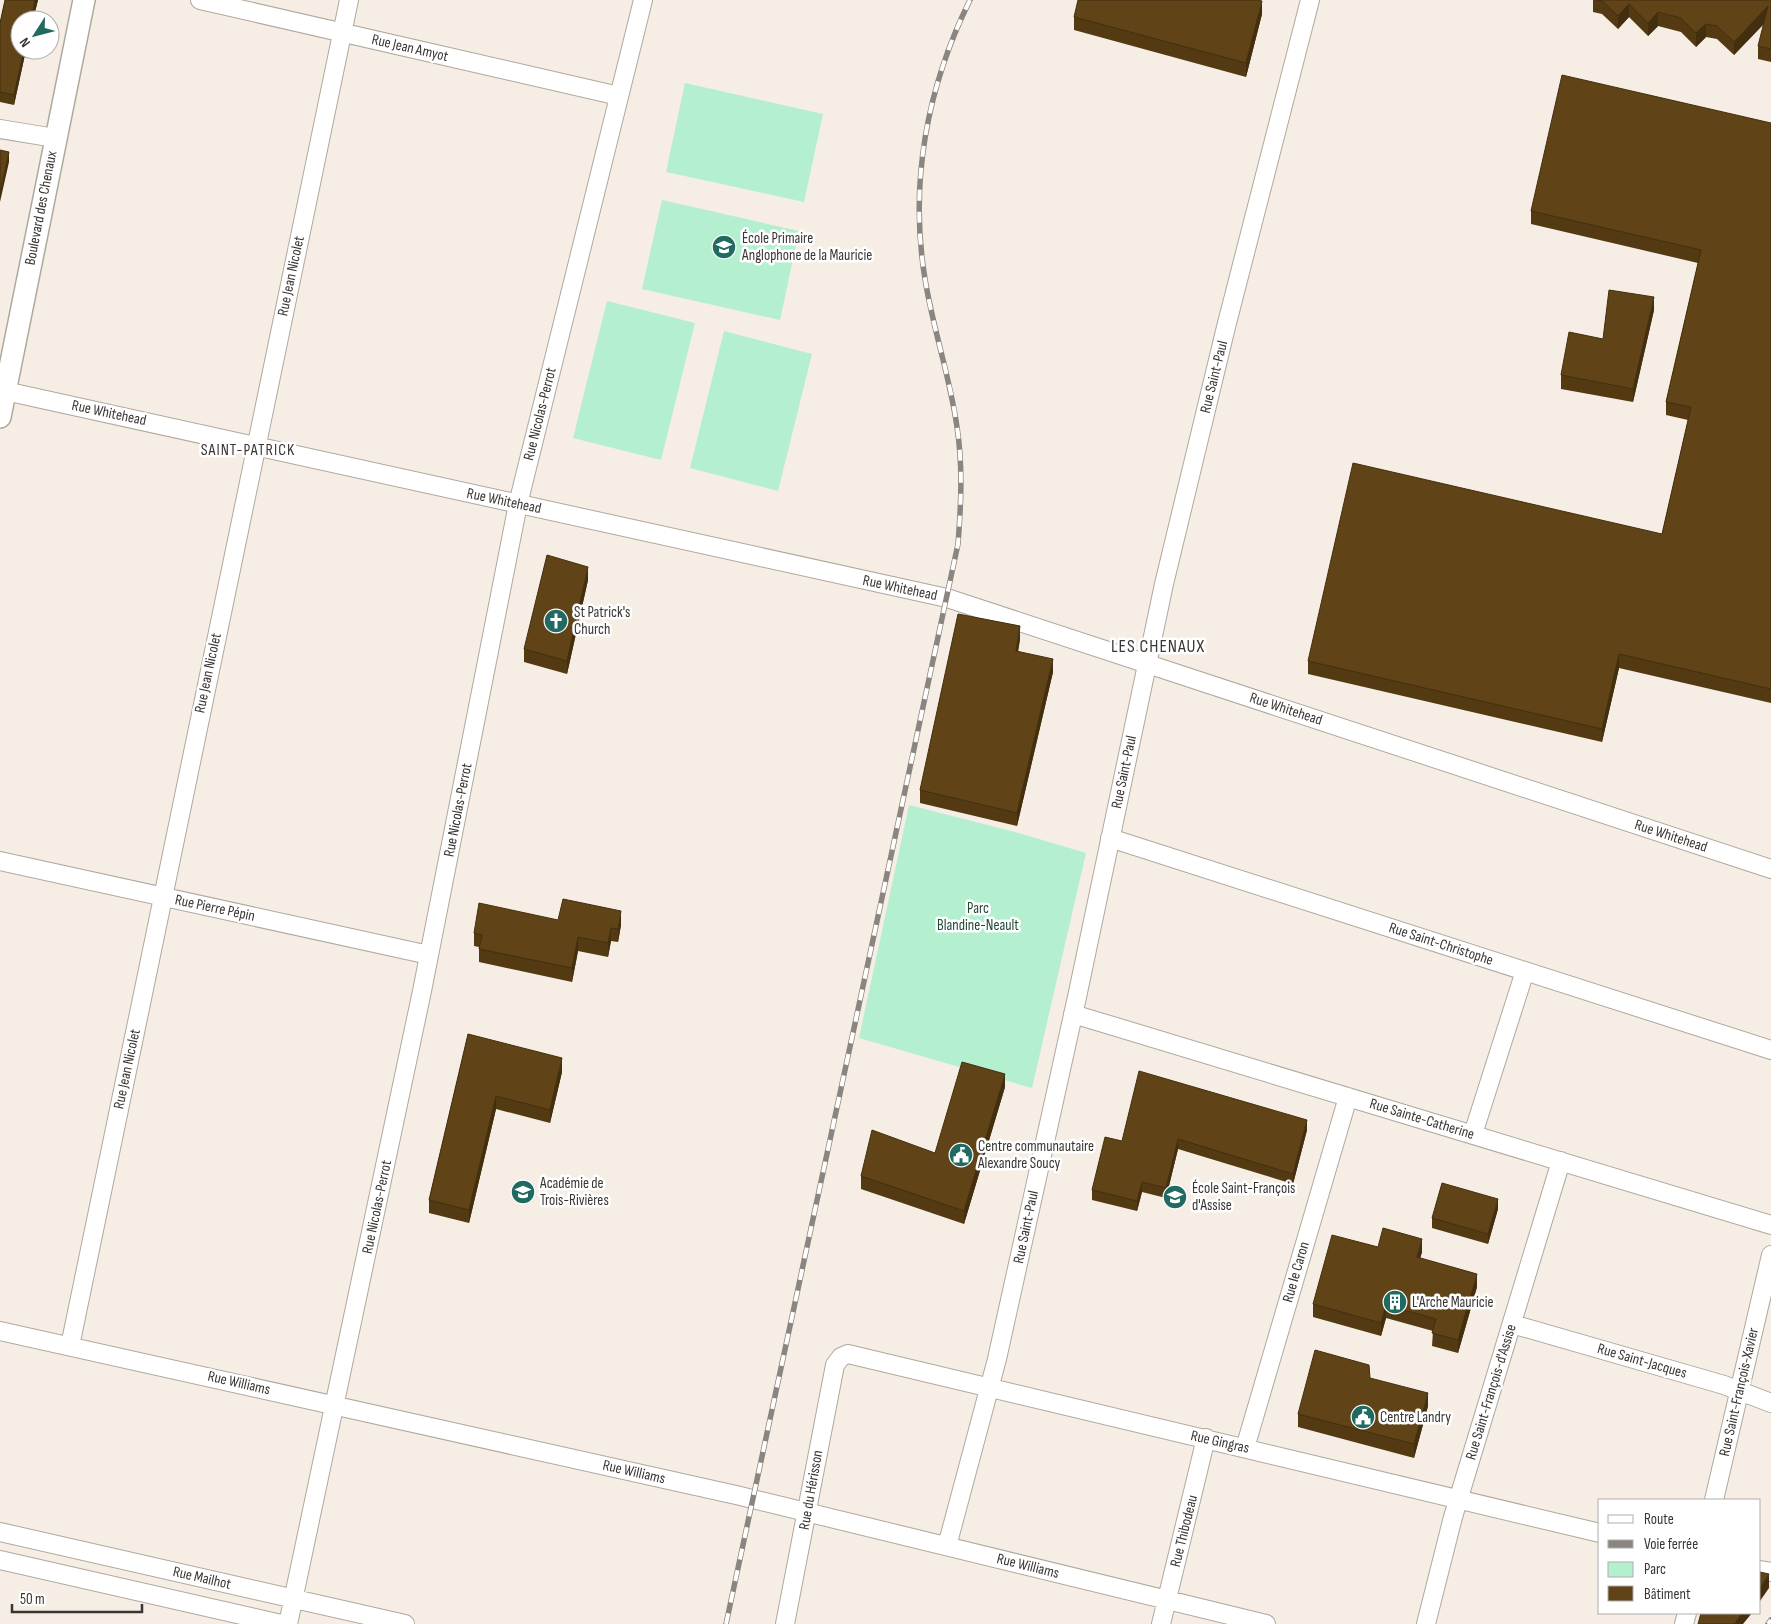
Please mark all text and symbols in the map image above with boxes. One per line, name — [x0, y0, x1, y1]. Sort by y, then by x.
north arrow — [10, 10, 60, 60]
street label: Rue Jean Amyot — [370, 30, 451, 66]
text: N — [16, 34, 34, 50]
street label: Boulevard des Chenaux — [21, 149, 61, 267]
place label: École Primaire Anglophone de la Mauricie — [741, 229, 872, 265]
street label: Rue Jean Nicolet — [273, 234, 309, 318]
school or university icon: École Primaire Anglophone de la Mauricie — [711, 234, 737, 260]
street label: Rue Saint-Paul — [1196, 339, 1232, 415]
street label: Rue Nicolas-Perrot — [519, 365, 561, 462]
street label: Rue Whitehead — [70, 396, 148, 430]
district label: SAINT-PATRICK — [201, 441, 295, 460]
street label: Rue Whitehead — [465, 484, 543, 518]
street label: Rue Whitehead — [861, 571, 939, 605]
place label: St Patrick's Church — [574, 603, 630, 639]
church icon: St Patrick's Church — [543, 608, 569, 634]
street label: Rue Jean Nicolet — [190, 631, 226, 715]
district label: LES CHENAUX — [1111, 636, 1205, 657]
street label: Rue Whitehead — [1247, 688, 1325, 730]
street label: Rue Saint-Paul — [1107, 734, 1141, 810]
street label: Rue Nicolas-Perrot — [440, 761, 476, 859]
street label: Rue Whitehead — [1632, 815, 1710, 857]
street label: Rue Pierre Pépin — [173, 890, 257, 926]
park label: Parc Blandine-Neault — [937, 899, 1019, 935]
street label: Rue Saint-Christophe — [1386, 918, 1496, 970]
street label: Rue Jean Nicolet — [109, 1027, 145, 1111]
street label: Rue Sainte-Catherine — [1367, 1094, 1477, 1144]
place label: Centre communautaire Alexandre Soucy — [977, 1137, 1094, 1173]
public building icon: Centre communautaire Alexandre Soucy — [948, 1142, 974, 1168]
street label: Rue Nicolas-Perrot — [358, 1158, 396, 1256]
place label: Académie de Trois-Rivières — [539, 1174, 609, 1210]
school or university icon: Académie de Trois-Rivières — [510, 1179, 536, 1205]
place label: École Saint-François d'Assise — [1192, 1179, 1295, 1215]
school or university icon: École Saint-François d'Assise — [1162, 1184, 1188, 1210]
street label: Rue Saint-Paul — [1009, 1189, 1043, 1265]
street label: Rue le Caron — [1278, 1239, 1314, 1305]
building icon: L'Arche Mauricie — [1382, 1289, 1408, 1315]
place label: L'Arche Mauricie — [1412, 1293, 1494, 1312]
street label: Rue Saint-François-d'Assise — [1461, 1322, 1521, 1462]
street label: Rue Saint-François-Xavier — [1715, 1325, 1763, 1458]
street label: Rue Saint-Jacques — [1595, 1339, 1689, 1383]
street label: Rue Williams — [206, 1367, 272, 1399]
public building icon: Centre Landry — [1350, 1404, 1376, 1430]
place label: Centre Landry — [1380, 1408, 1451, 1427]
street label: Rue Gingras — [1189, 1426, 1251, 1458]
street label: Rue du Hérisson — [795, 1449, 827, 1531]
street label: Rue Williams — [601, 1456, 667, 1488]
street label: Rue Thibodeau — [1166, 1493, 1202, 1569]
legend — [1598, 1499, 1761, 1614]
text: Route — [1644, 1510, 1674, 1529]
text: Voie ferrée — [1644, 1535, 1698, 1554]
street label: Rue Williams — [995, 1549, 1061, 1583]
text: Parc — [1644, 1560, 1666, 1579]
street label: Rue Mailhot — [171, 1562, 233, 1594]
scale bar — [12, 1582, 142, 1614]
text: Bâtiment — [1644, 1585, 1691, 1604]
text: 50 m — [20, 1590, 45, 1609]

